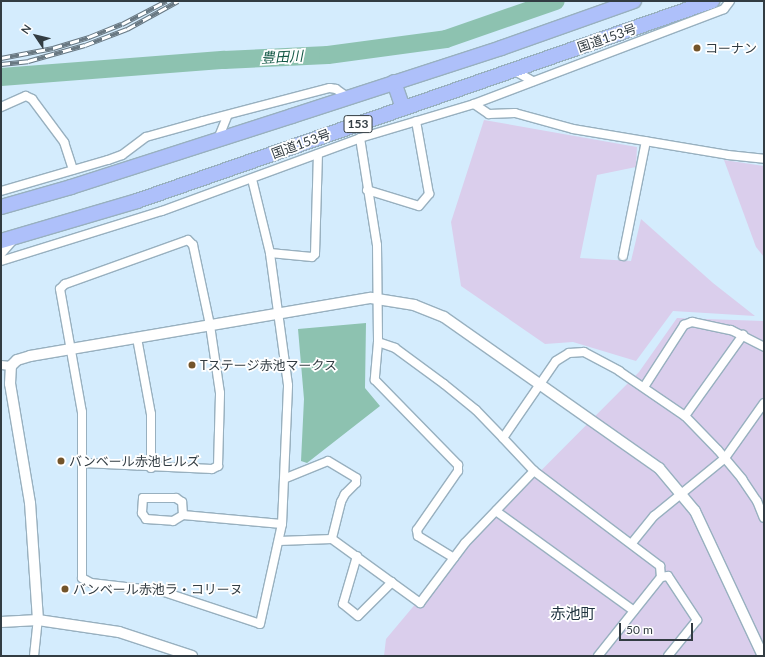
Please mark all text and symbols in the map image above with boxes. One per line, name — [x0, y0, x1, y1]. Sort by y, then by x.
north arrow — [16, 16, 56, 56]
street label: 国道153号 — [575, 21, 639, 55]
text: N — [18, 22, 34, 36]
place label: コーナン — [705, 40, 757, 56]
marker: コーナン — [692, 43, 702, 53]
water label: 豊田川 — [261, 48, 303, 66]
road number: 153 — [343, 114, 373, 134]
street label: 国道153号 — [269, 126, 333, 162]
place label: Tステージ赤池マークス — [200, 357, 338, 373]
marker: Tステージ赤池マークス — [187, 360, 197, 370]
place label: バンベール赤池ヒルズ — [69, 453, 199, 469]
marker: バンベール赤池ヒルズ — [56, 456, 66, 466]
place label: バンベール赤池ラ・コリーヌ — [73, 581, 242, 597]
marker: バンベール赤池ラ・コリーヌ — [60, 584, 70, 594]
district label: 赤池町 — [551, 605, 595, 623]
scale bar — [621, 615, 695, 641]
text: 50 m — [626, 622, 653, 637]

